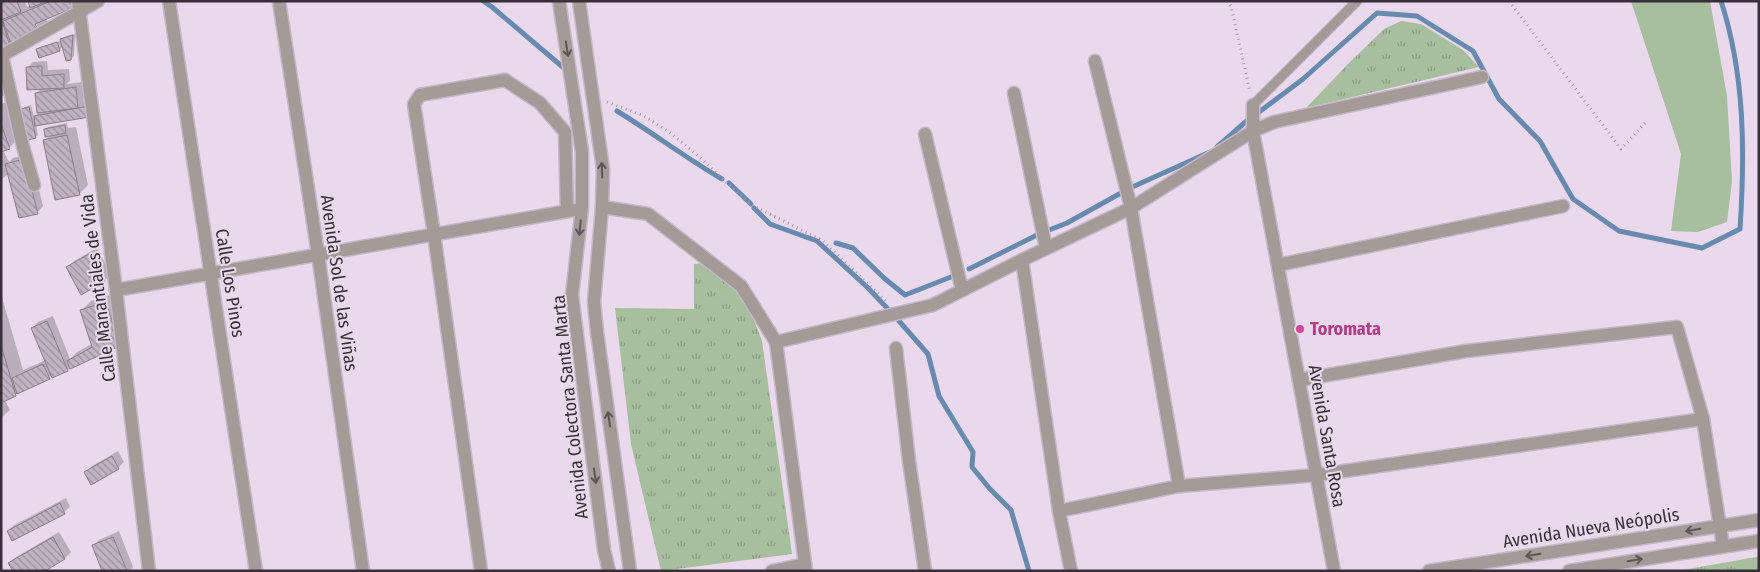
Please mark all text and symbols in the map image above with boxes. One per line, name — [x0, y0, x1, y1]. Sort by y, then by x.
one-way arrow — [562, 41, 572, 57]
one-way arrow — [598, 162, 607, 178]
street label: Calle Manantiales de Vida — [76, 193, 120, 383]
street label: Avenida Sol de las Viñas — [316, 193, 362, 373]
one-way arrow — [575, 220, 585, 236]
street label: Calle Los Pinos — [211, 227, 249, 339]
street label: Avenida Colectora Santa Marta — [547, 294, 593, 520]
place label: Toromata — [1310, 318, 1381, 340]
marker: Toromata — [1294, 323, 1306, 335]
street label: Avenida Santa Rosa — [1304, 363, 1350, 509]
one-way arrow — [604, 411, 614, 427]
one-way arrow — [590, 468, 600, 484]
street label: Avenida Nueva Neópolis — [1501, 503, 1681, 553]
one-way arrow — [1686, 526, 1702, 536]
one-way arrow — [1525, 550, 1541, 560]
one-way arrow — [1626, 555, 1642, 565]

